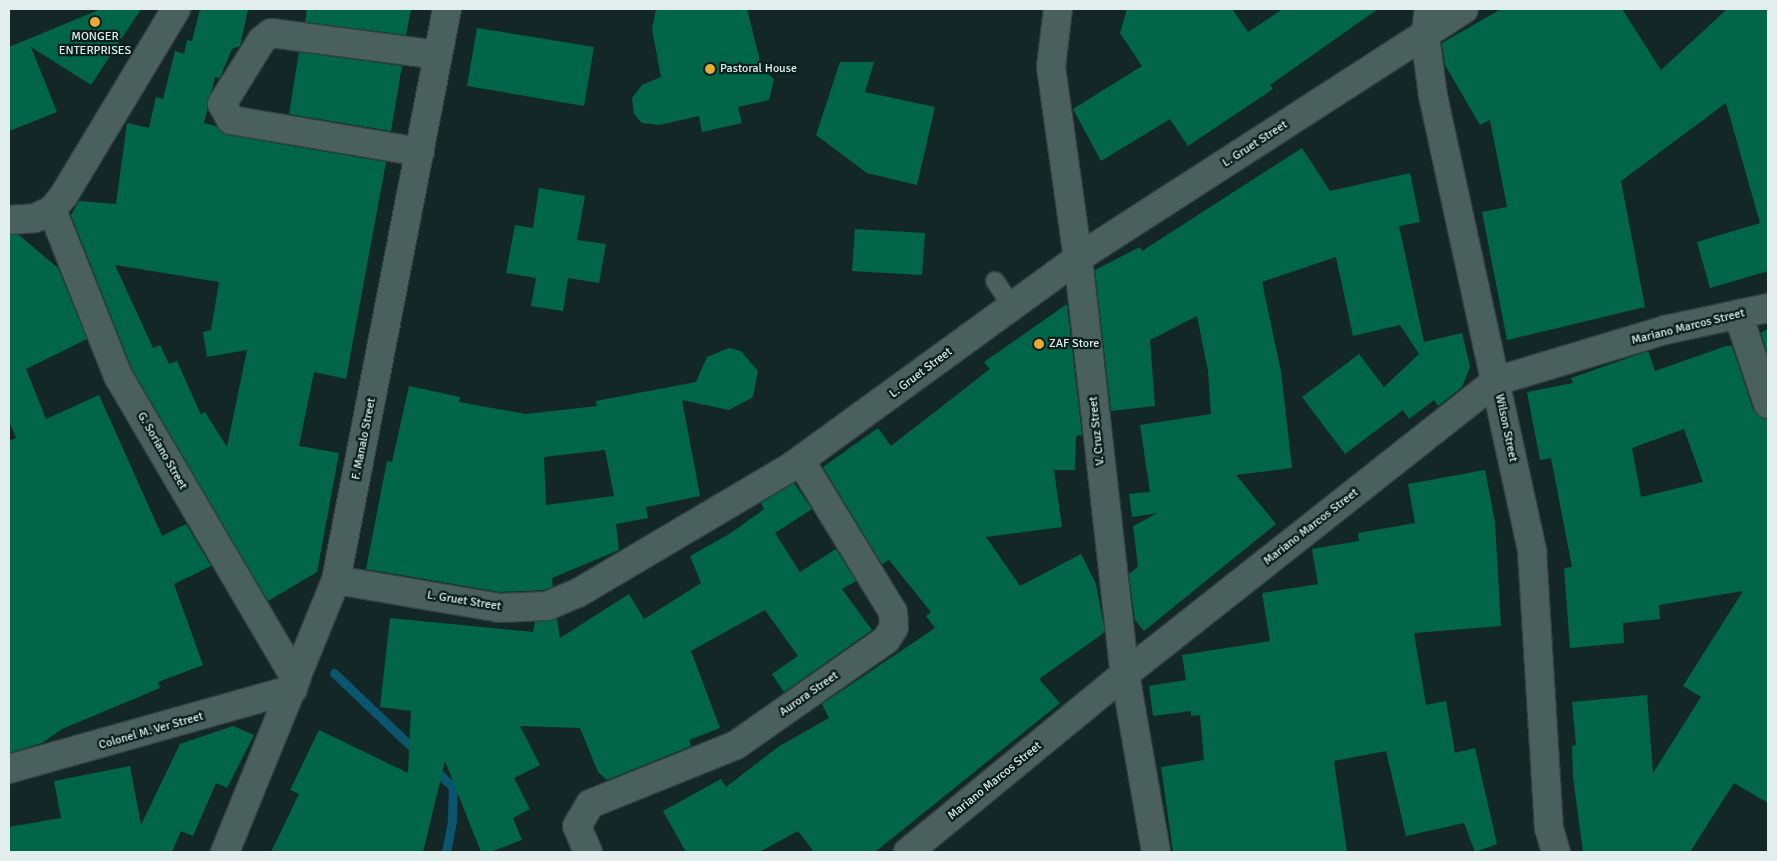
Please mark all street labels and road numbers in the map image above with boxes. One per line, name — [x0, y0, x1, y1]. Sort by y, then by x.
street label: L. Gruet Street — [1220, 118, 1290, 170]
street label: Mariano Marcos Street — [1630, 306, 1746, 348]
street label: L. Gruet Street — [887, 345, 955, 401]
street label: Wilson Street — [1492, 393, 1520, 463]
street label: V. Cruz Street — [1086, 396, 1108, 466]
street label: F. Manalo Street — [349, 397, 379, 481]
street label: G. Soriano Street — [134, 410, 190, 492]
street label: Mariano Marcos Street — [1261, 486, 1361, 568]
street label: L. Gruet Street — [426, 588, 502, 614]
street label: Aurora Street — [777, 668, 841, 720]
street label: Colonel M. Ver Street — [97, 709, 205, 753]
street label: Mariano Marcos Street — [945, 739, 1045, 823]

